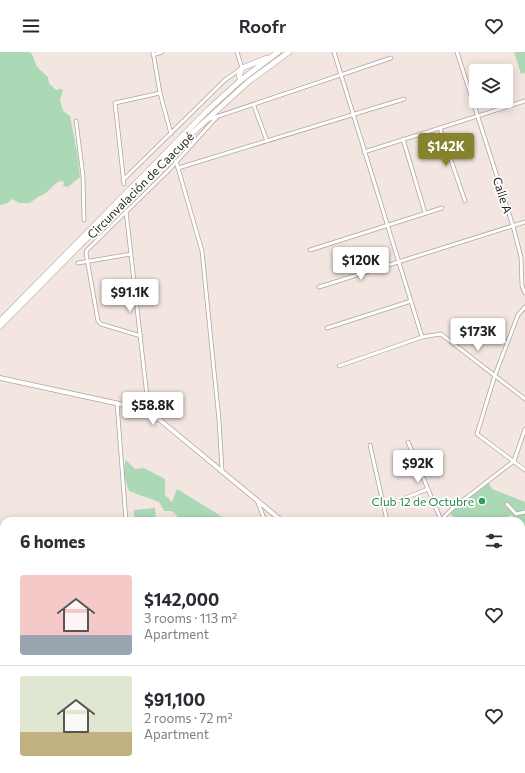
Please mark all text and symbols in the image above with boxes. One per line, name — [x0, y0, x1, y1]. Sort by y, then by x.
icon: menu — [20, 15, 42, 37]
text: Roofr — [239, 15, 286, 37]
icon: heart — [483, 15, 505, 37]
map controls — [469, 64, 513, 108]
button: layers — [469, 64, 513, 108]
street label: Circunvalación de Caacupé — [84, 129, 196, 241]
pin: $142K — [418, 133, 474, 167]
text: $142K — [427, 138, 465, 154]
street label: Calle A — [491, 175, 515, 215]
pin: $120K — [333, 247, 389, 281]
text: $120K — [342, 252, 380, 268]
pin: $91.1K — [97, 279, 163, 313]
text: $91.1K — [111, 284, 149, 300]
pin: $173K — [450, 318, 506, 352]
text: $173K — [459, 323, 497, 339]
pin: $58.8K — [120, 392, 186, 426]
text: $58.8K — [131, 397, 175, 413]
pin: $92K — [394, 450, 442, 484]
text: $92K — [402, 455, 434, 471]
place label: Club 12 de Octubre — [372, 494, 474, 508]
marker: Club 12 de Octubre — [477, 496, 487, 506]
icon: filters — [483, 530, 505, 552]
text: 6 homes — [20, 531, 85, 552]
text: $142,000 — [144, 589, 219, 610]
icon: home — [52, 591, 100, 639]
icon: heart — [483, 604, 505, 626]
text: 3 rooms · 113 m² — [144, 610, 237, 626]
text: Apartment — [144, 626, 209, 642]
text: $91,100 — [144, 689, 205, 710]
icon: home — [52, 692, 100, 740]
icon: heart — [483, 705, 505, 727]
text: 2 rooms · 72 m² — [144, 710, 233, 726]
text: Apartment — [144, 726, 209, 742]

